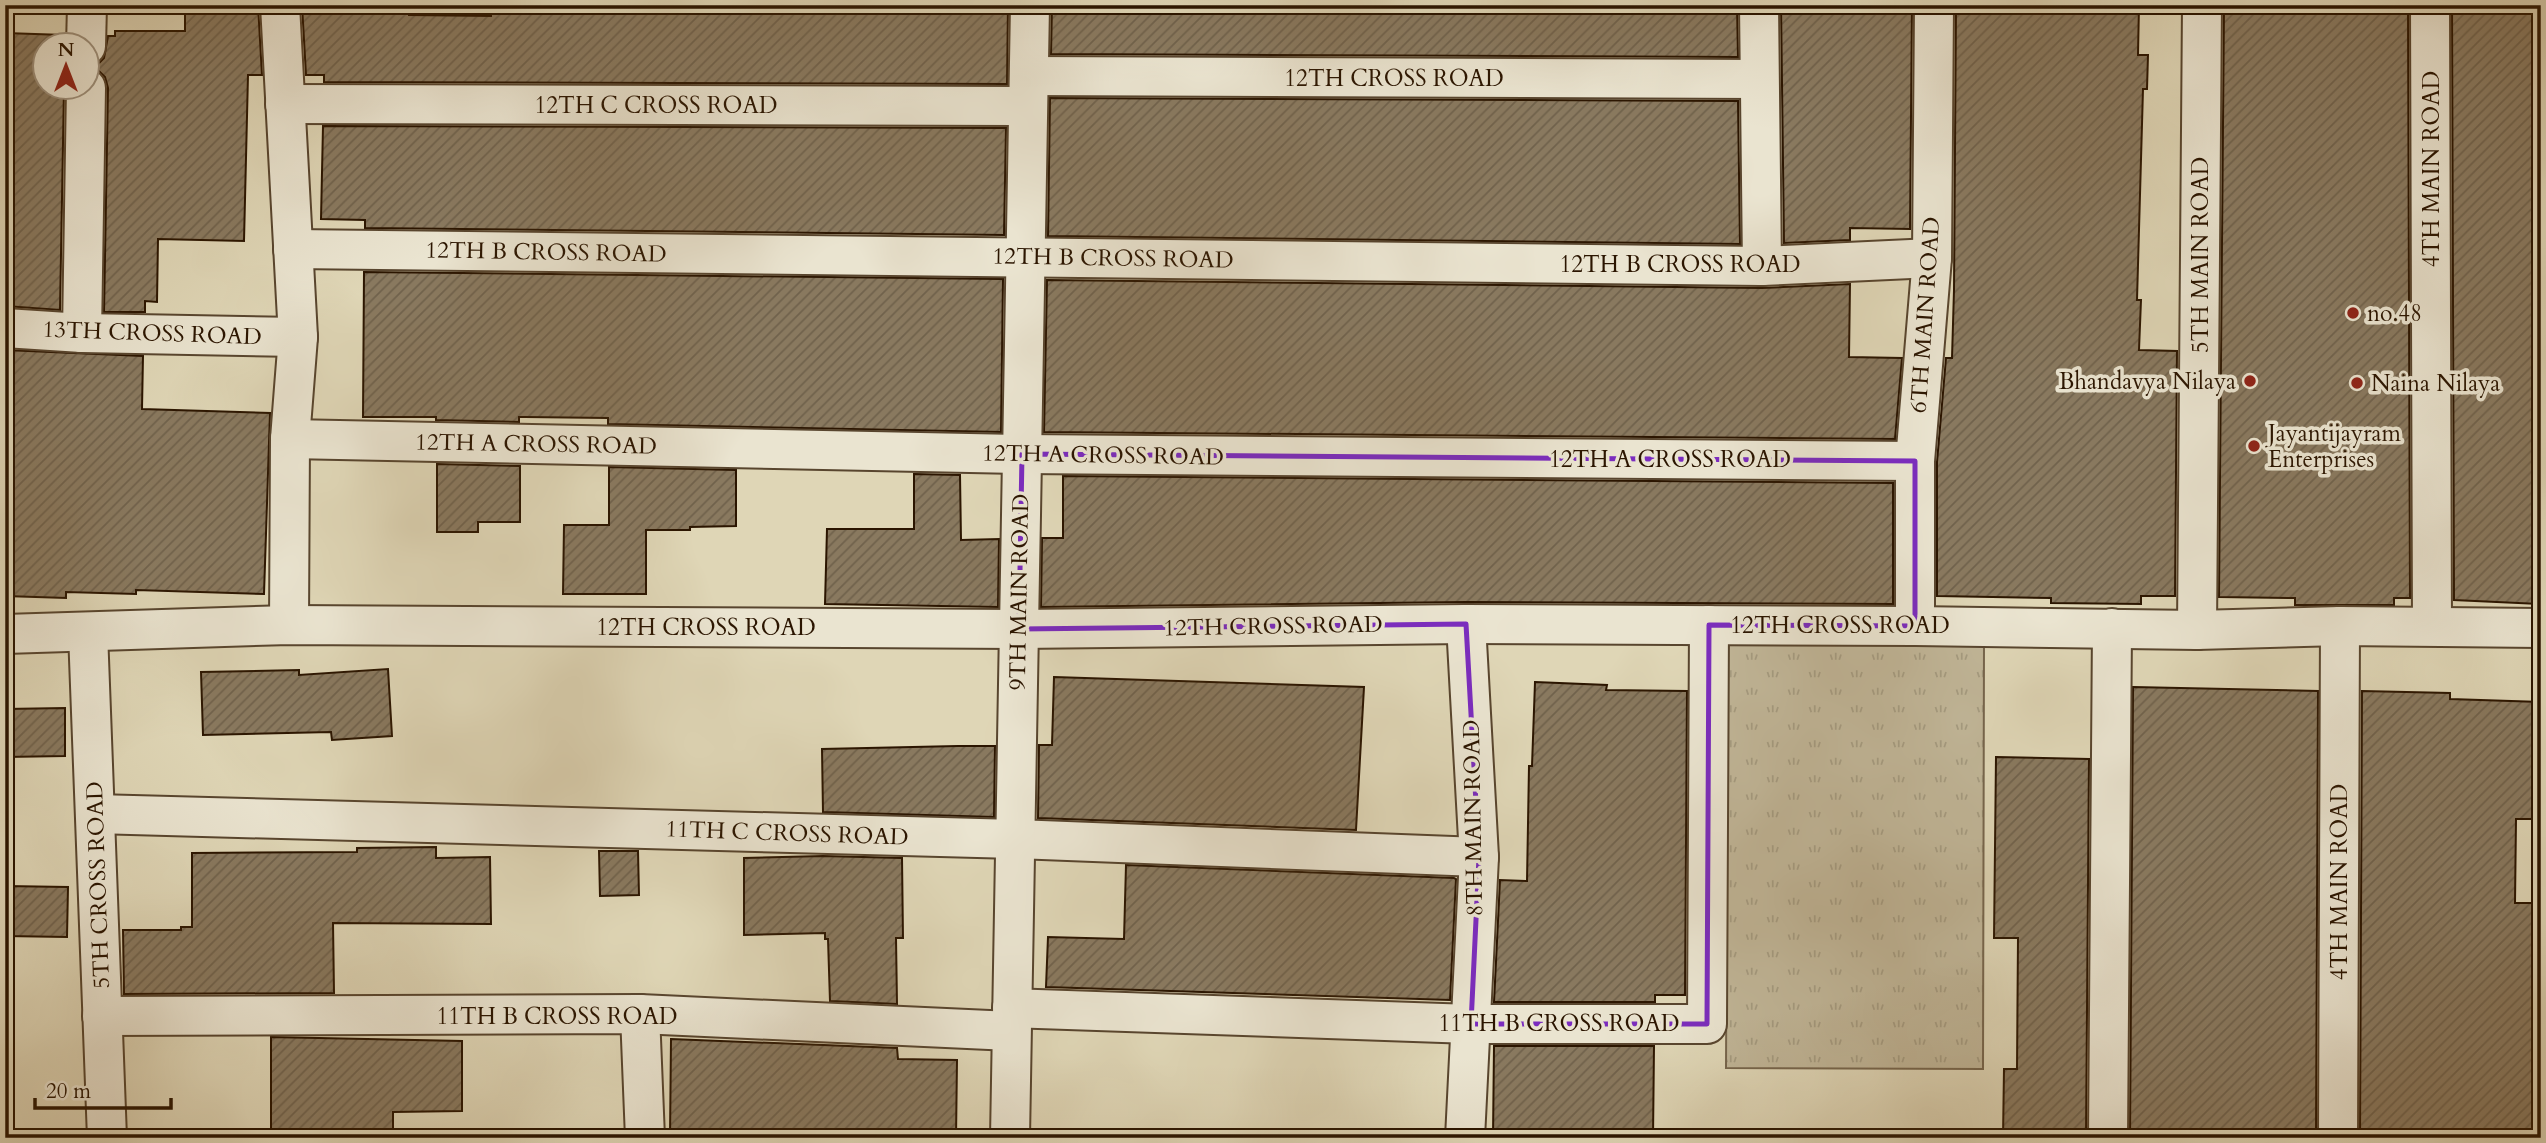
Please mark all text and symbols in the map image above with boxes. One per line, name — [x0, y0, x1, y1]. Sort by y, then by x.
north arrow — [32, 32, 102, 102]
text: N — [58, 37, 75, 63]
street label: 12TH CROSS ROAD — [1284, 63, 1504, 94]
street label: 4TH MAIN ROAD — [2416, 71, 2447, 267]
street label: 12TH C CROSS ROAD — [534, 90, 778, 121]
street label: 5TH MAIN ROAD — [2185, 157, 2216, 353]
street label: 6TH MAIN ROAD — [1903, 216, 1947, 414]
street label: 12TH B CROSS ROAD — [425, 234, 667, 270]
street label: 12TH B CROSS ROAD — [992, 240, 1234, 276]
street label: 12TH B CROSS ROAD — [1559, 249, 1801, 280]
place label: no.48 — [2367, 298, 2422, 329]
marker: no.48 — [2345, 305, 2361, 321]
street label: 13TH CROSS ROAD — [42, 314, 262, 352]
place label: Bhandavya Nilaya — [2059, 366, 2236, 397]
place label: Naina Nilaya — [2371, 368, 2500, 399]
marker: Bhandavya Nilaya — [2242, 373, 2258, 389]
marker: Naina Nilaya — [2349, 375, 2365, 391]
place label: Jayantijayram Enterprises — [2265, 418, 2402, 475]
street label: 12TH A CROSS ROAD — [415, 426, 657, 462]
street label: 12TH A CROSS ROAD — [982, 437, 1224, 473]
marker: Jayantijayram Enterprises — [2246, 438, 2262, 454]
street label: 12TH A CROSS ROAD — [1549, 444, 1791, 475]
street label: 9TH MAIN ROAD — [1002, 493, 1036, 691]
street label: 12TH CROSS ROAD — [1163, 609, 1383, 643]
street label: 12TH CROSS ROAD — [1730, 610, 1950, 641]
street label: 12TH CROSS ROAD — [596, 612, 816, 643]
street label: 8TH MAIN ROAD — [1456, 719, 1490, 917]
street label: 5TH CROSS ROAD — [79, 781, 117, 989]
street label: 4TH MAIN ROAD — [2324, 784, 2355, 980]
street label: 11TH C CROSS ROAD — [665, 813, 909, 853]
street label: 11TH B CROSS ROAD — [436, 1001, 678, 1032]
street label: 11TH B CROSS ROAD — [1438, 1008, 1680, 1039]
scale bar — [35, 1066, 172, 1110]
text: 20 m — [46, 1077, 91, 1106]

